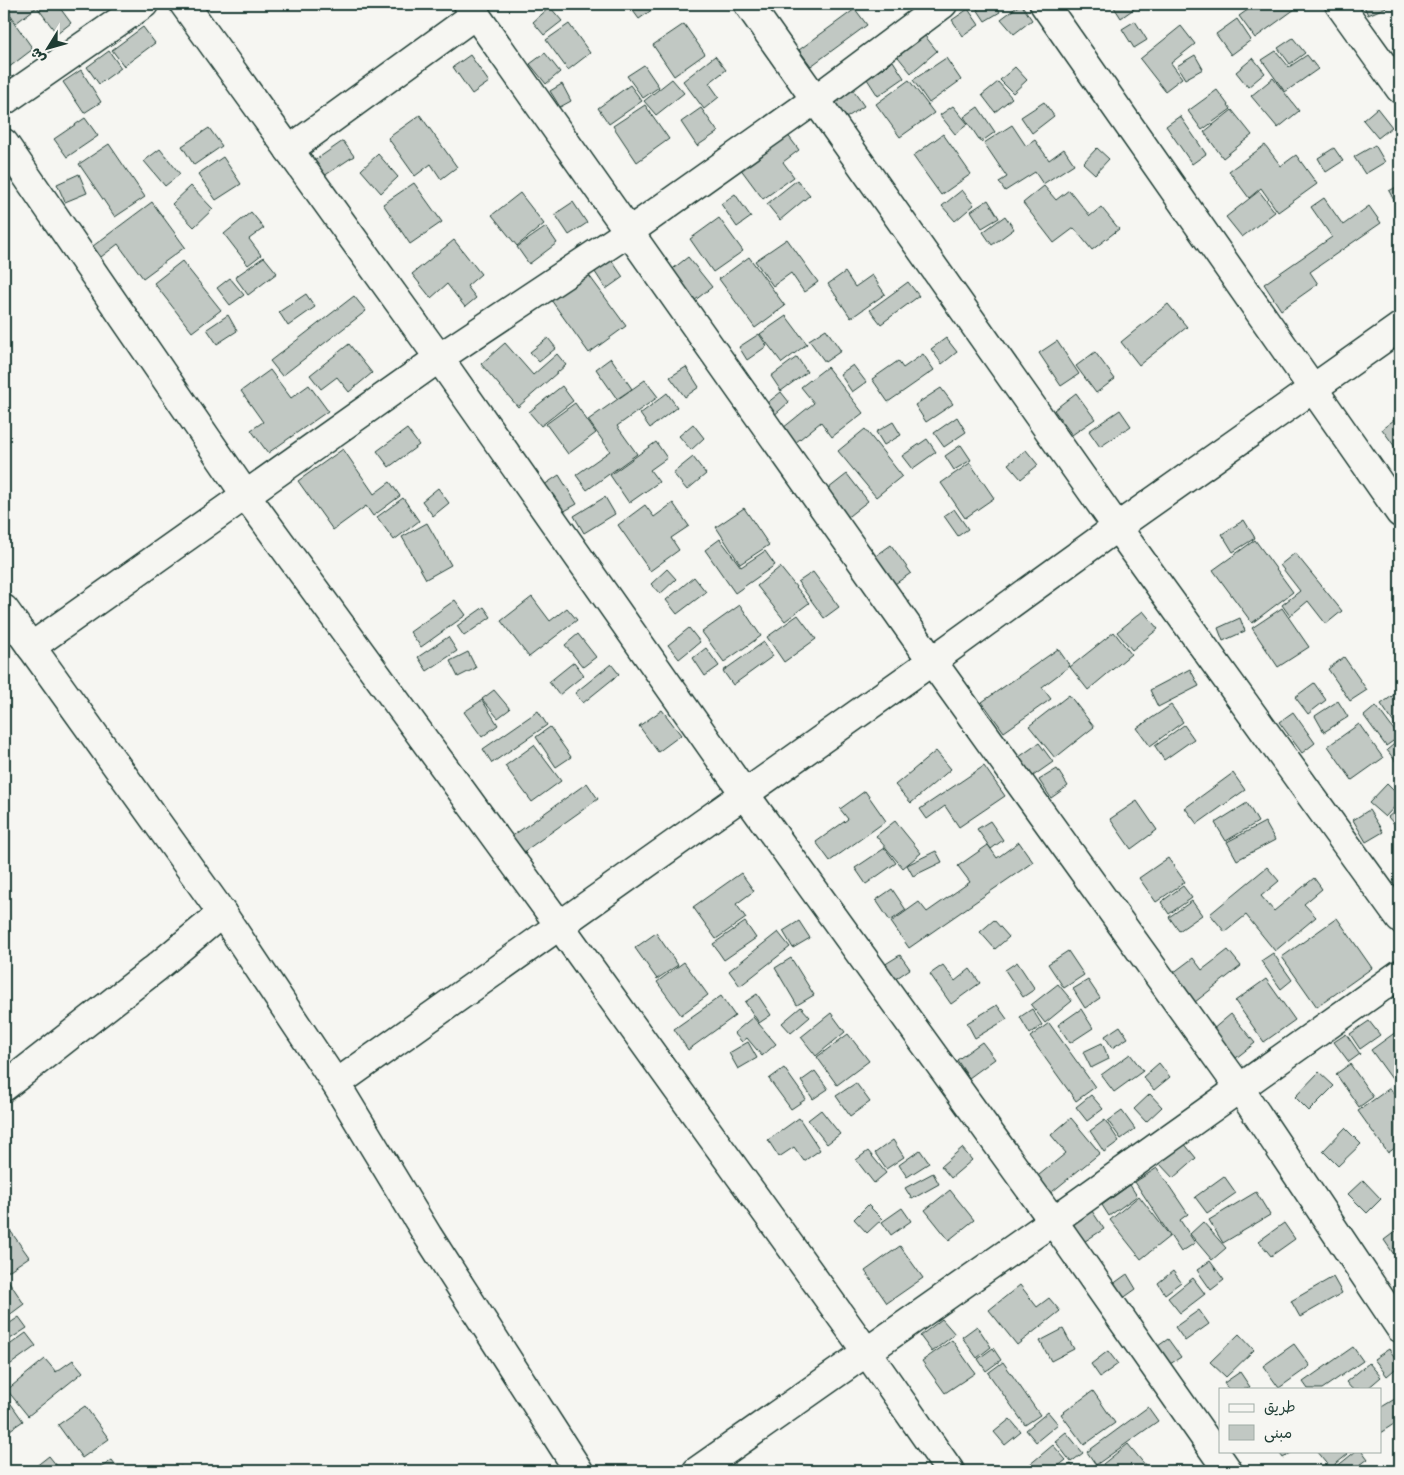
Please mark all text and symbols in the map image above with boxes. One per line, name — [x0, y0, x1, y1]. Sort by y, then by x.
north arrow — [22, 22, 72, 72]
text: ش — [25, 42, 52, 68]
legend — [1219, 1388, 1382, 1452]
text: طريق — [1264, 1396, 1296, 1420]
text: مبنى — [1264, 1422, 1292, 1446]

